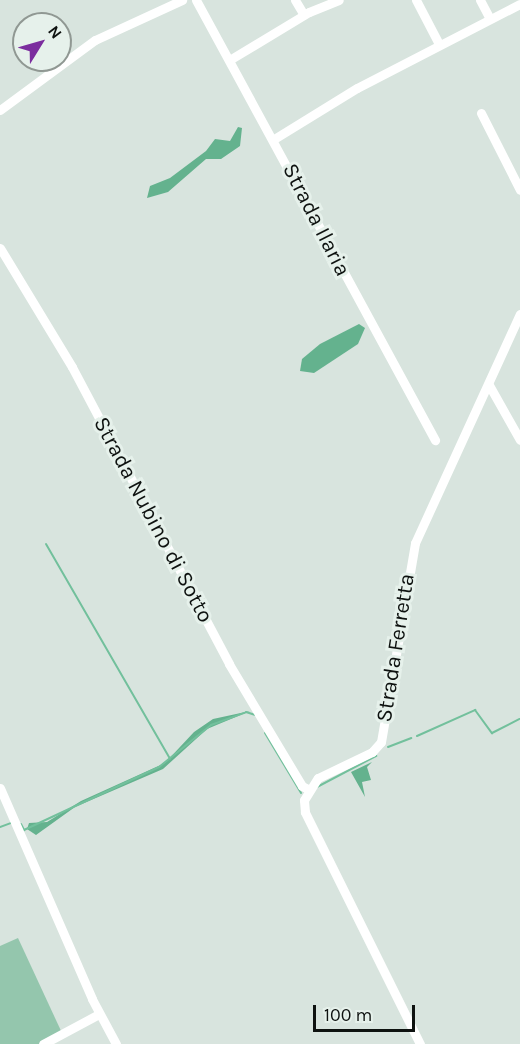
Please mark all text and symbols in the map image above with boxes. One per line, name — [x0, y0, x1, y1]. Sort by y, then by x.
north arrow — [12, 12, 72, 72]
text: N — [44, 22, 66, 42]
street label: Strada Ilaria — [276, 159, 356, 281]
street label: Strada Nubino di Sotto — [88, 413, 218, 627]
street label: Strada Ferretta — [371, 572, 421, 724]
scale bar — [316, 993, 418, 1031]
text: 100 m — [324, 1004, 372, 1026]

